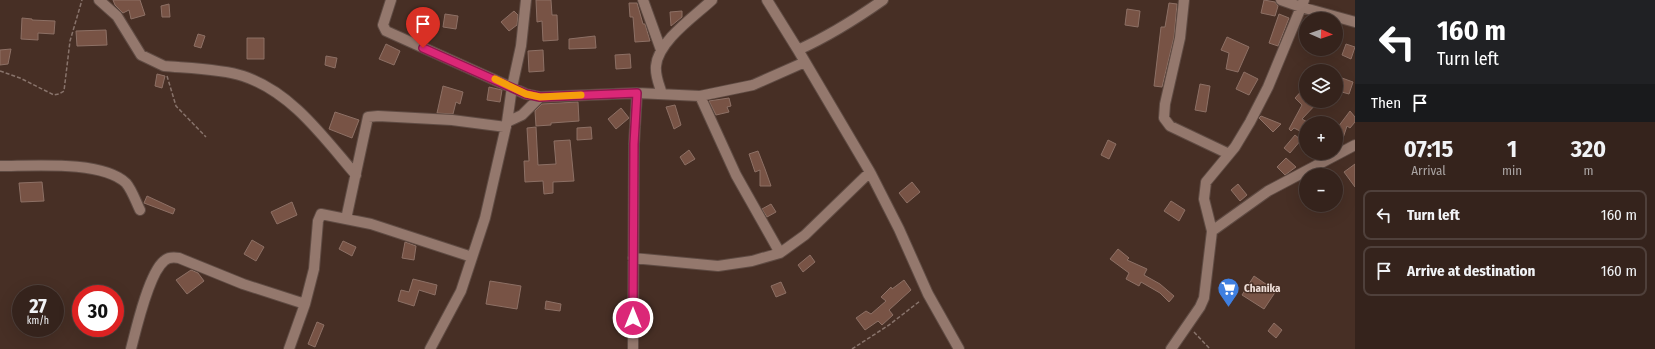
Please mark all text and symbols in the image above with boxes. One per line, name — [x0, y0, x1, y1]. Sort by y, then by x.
pin — [406, 7.0, 440, 48]
north arrow — [1299, 12, 1343, 56]
map controls — [1299, 12, 1343, 212]
icon: arrive — [412, 13, 434, 35]
text: 160 m — [1437, 14, 1506, 47]
icon: left — [1371, 16, 1423, 68]
text: Turn left — [1437, 48, 1499, 70]
button: layers — [1299, 64, 1343, 108]
icon: arrive — [1409, 92, 1431, 114]
text: Then — [1371, 94, 1401, 112]
button: + — [1299, 116, 1343, 160]
text: 07:15 — [1404, 135, 1453, 163]
text: 1 — [1507, 135, 1517, 163]
text: 320 — [1571, 135, 1606, 163]
text: Arrival — [1411, 163, 1446, 178]
text: min — [1502, 163, 1522, 178]
text: m — [1584, 163, 1594, 178]
button: − — [1299, 168, 1343, 212]
icon: left — [1373, 204, 1395, 226]
text: Turn left — [1407, 206, 1460, 224]
text: 160 m — [1601, 206, 1637, 224]
icon: arrive — [1373, 260, 1395, 282]
text: Arrive at destination — [1407, 262, 1535, 280]
text: 160 m — [1601, 262, 1637, 280]
supermarket icon: Chanika — [1215, 275, 1241, 308]
place label: Chanika — [1244, 282, 1281, 295]
speed limit sign: 30 — [72, 285, 124, 337]
text: 27 — [29, 294, 47, 318]
position arrow — [612, 297, 654, 339]
text: km/h — [27, 315, 49, 327]

